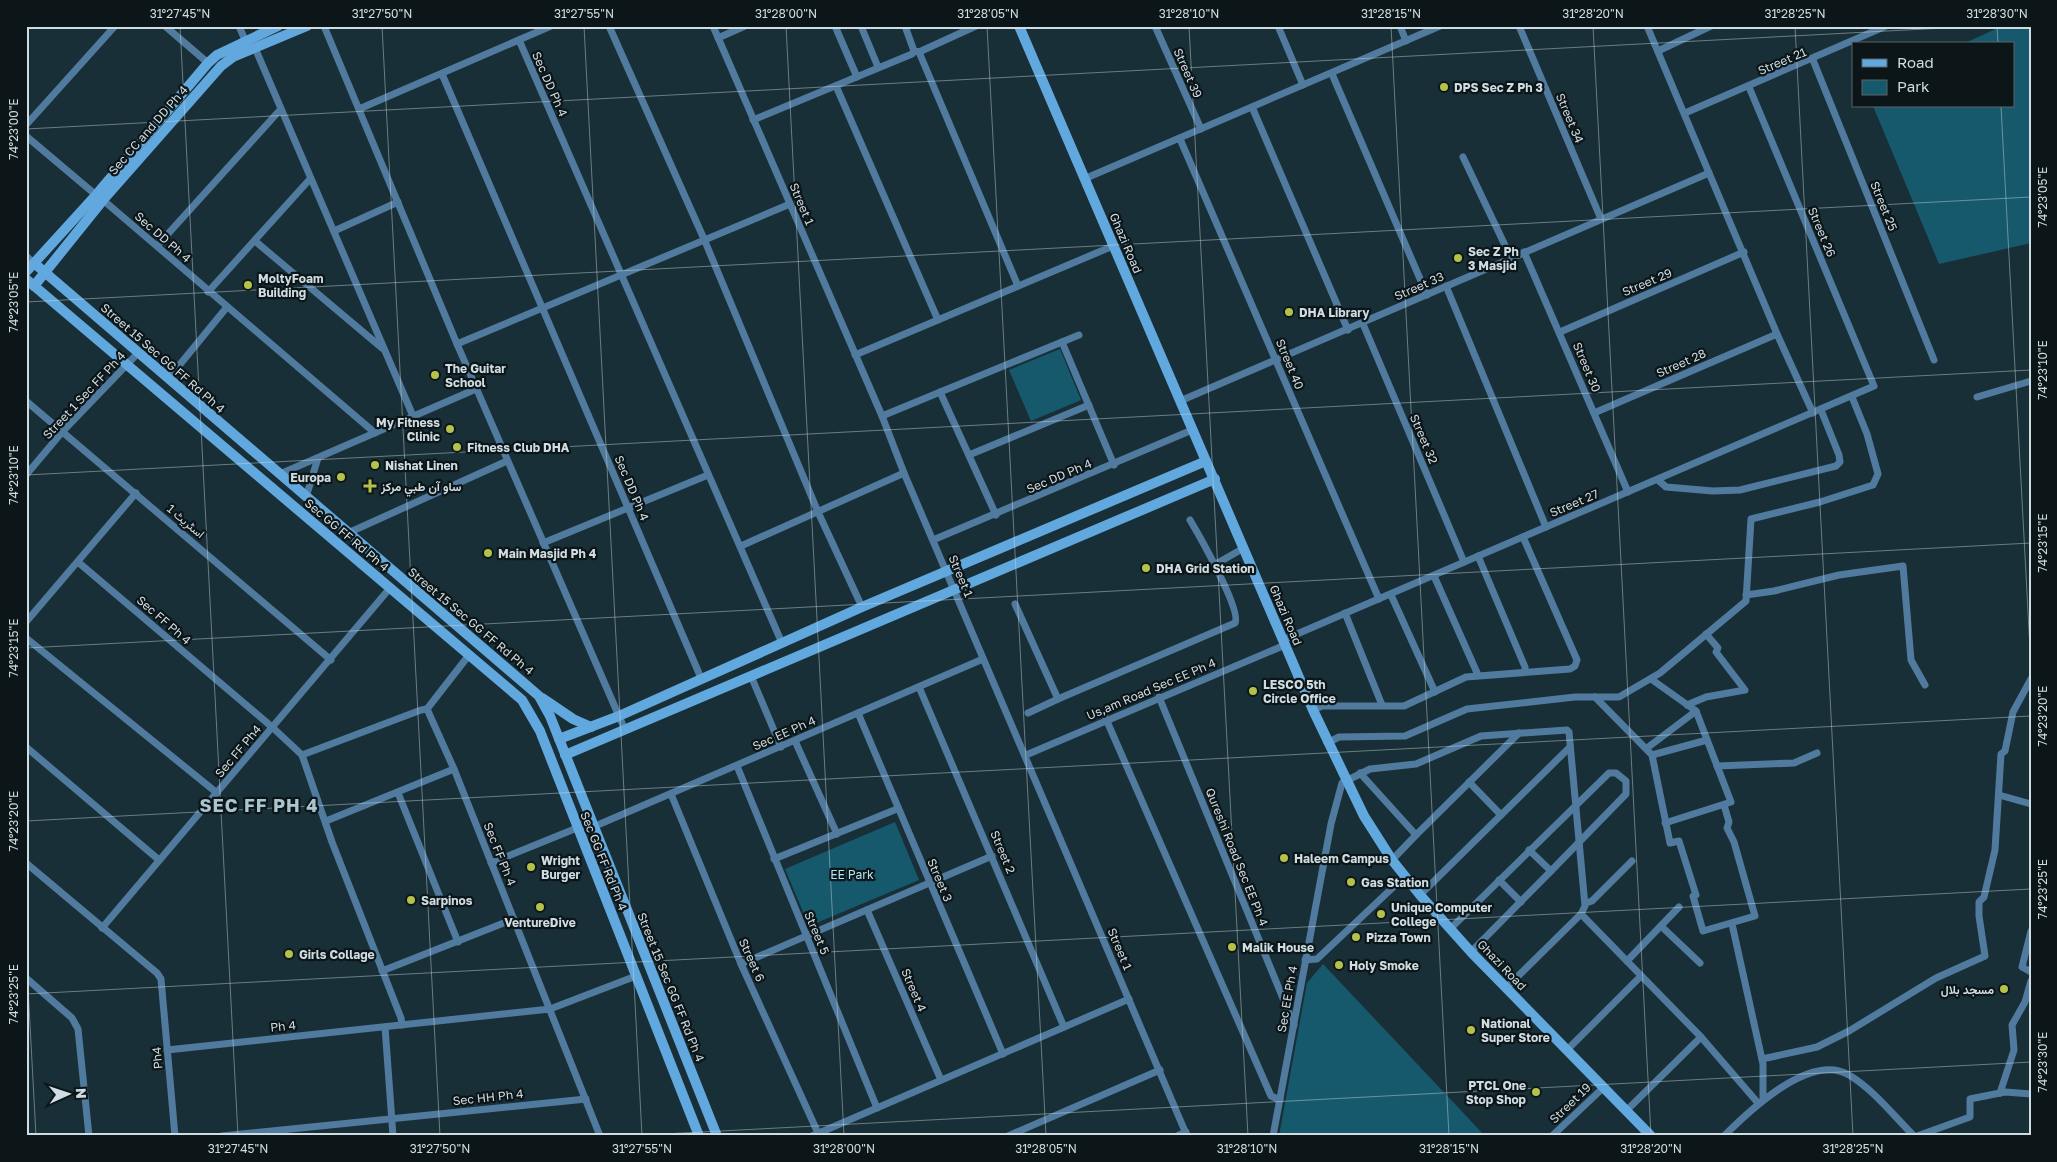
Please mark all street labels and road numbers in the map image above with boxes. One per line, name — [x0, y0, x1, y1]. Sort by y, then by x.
street label: Street 21 — [1755, 44, 1809, 78]
street label: Street 39 — [1170, 46, 1206, 100]
street label: Sec DD Ph 4 — [529, 49, 571, 119]
street label: Sec CC and DD Ph 4 — [105, 82, 191, 178]
street label: Street 34 — [1553, 91, 1587, 145]
street label: Street 25 — [1867, 179, 1901, 233]
street label: Street 1 — [786, 181, 818, 228]
street label: Street 26 — [1805, 205, 1839, 259]
street label: Sec DD Ph 4 — [132, 209, 194, 265]
street label: Ghazi Road — [1107, 210, 1145, 276]
street label: Street 29 — [1620, 265, 1674, 299]
street label: Street 33 — [1392, 268, 1446, 304]
street label: Street 15 Sec GG FF Rd Ph 4 — [98, 300, 228, 416]
street label: Street 40 — [1273, 337, 1307, 391]
street label: Street 30 — [1570, 340, 1604, 394]
street label: Street 28 — [1654, 345, 1708, 381]
street label: Street 1 Sec FF Ph 4 — [40, 348, 128, 442]
street label: Street 32 — [1407, 412, 1441, 466]
street label: Sec DD Ph 4 — [612, 453, 652, 523]
street label: Sec DD Ph 4 — [1024, 456, 1094, 496]
street label: Street 27 — [1547, 486, 1601, 520]
street label: Sec GG FF Rd Ph 4 — [302, 495, 392, 575]
street label: اسٹریٹ 1 — [163, 501, 208, 542]
street label: Street 1 — [945, 553, 977, 600]
street label: Street 15 Sec GG FF Rd Ph 4 — [405, 564, 537, 678]
street label: Ghazi Road — [1267, 582, 1305, 648]
street label: Sec FF Ph 4 — [134, 592, 194, 648]
street label: Us,am Road Sec EE Ph 4 — [1084, 655, 1218, 723]
street label: Sec EE Ph 4 — [750, 712, 818, 754]
street label: Sec FF Ph4 — [212, 722, 264, 780]
street label: Qureshi Road Sec EE Ph 4 — [1202, 786, 1272, 928]
street label: Sec GG FF Rd Ph 4 — [577, 809, 631, 913]
street label: Sec FF Ph 4 — [480, 820, 520, 888]
street label: Street 2 — [987, 828, 1019, 876]
street label: Street 3 — [924, 856, 956, 904]
street label: Street 5 — [801, 909, 833, 957]
street label: Street 15 Sec GG FF Rd Ph 4 — [634, 910, 708, 1064]
street label: Street 1 — [1104, 926, 1136, 973]
street label: Street 6 — [736, 936, 768, 984]
street label: Ghazi Road — [1474, 937, 1530, 993]
street label: Sec EE Ph 4 — [1274, 965, 1300, 1033]
street label: Street 4 — [898, 966, 930, 1014]
street label: Ph 4 — [270, 1017, 296, 1035]
street label: Ph4 — [149, 1046, 165, 1070]
street label: Street 19 — [1546, 1080, 1594, 1126]
street label: Sec HH Ph 4 — [452, 1086, 524, 1108]

